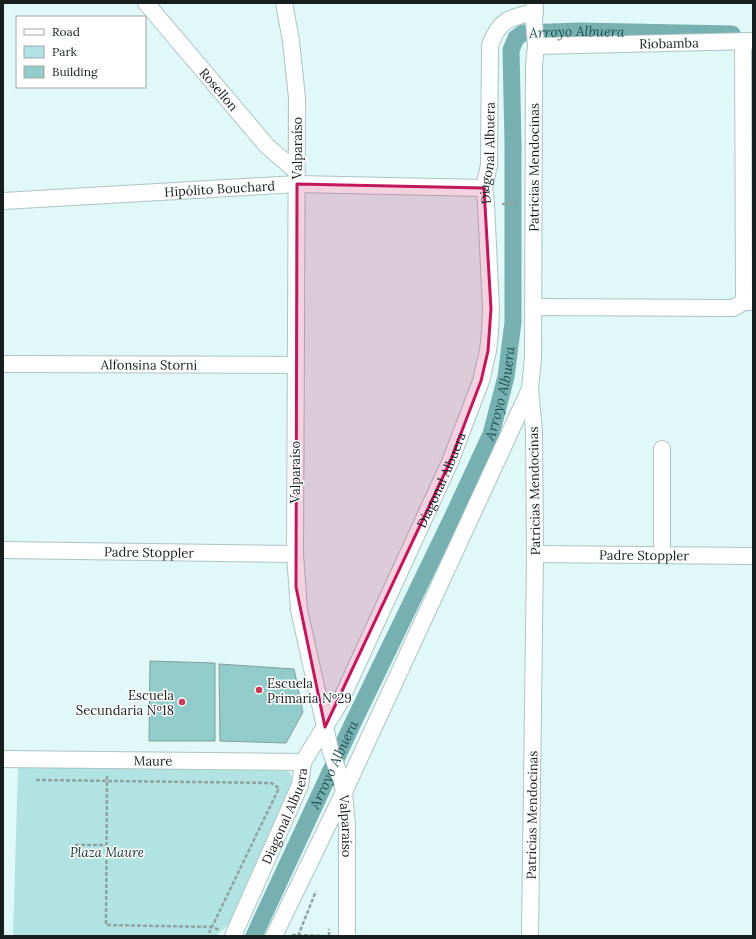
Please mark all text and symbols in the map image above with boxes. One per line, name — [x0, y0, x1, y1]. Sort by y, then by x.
legend — [16, 16, 146, 88]
water label: Arroyo Albuera — [528, 22, 625, 42]
text: Road — [52, 24, 80, 39]
street label: Riobamba — [639, 34, 699, 53]
text: Park — [52, 44, 78, 59]
text: Building — [52, 64, 98, 79]
street label: Rosellon — [196, 64, 242, 115]
street label: Diagonal Albuera — [476, 102, 499, 205]
street label: Patricias Mendocinas — [525, 103, 543, 232]
street label: Valparaíso — [289, 116, 306, 180]
street label: Hipólito Bouchard — [164, 177, 276, 201]
water label: Arroyo Albuera — [480, 345, 519, 444]
street label: Alfonsina Storni — [100, 356, 198, 374]
street label: Patricias Mendocinas — [525, 426, 544, 556]
street label: Diagonal Albuera — [413, 429, 470, 531]
street label: Valparaíso — [287, 440, 304, 504]
street label: Padre Stoppler — [104, 543, 194, 562]
street label: Padre Stoppler — [599, 547, 689, 564]
place label: Escuela Primaria Nº29 — [267, 675, 352, 707]
marker: Escuela Primaria Nº29 — [254, 685, 264, 695]
place label: Escuela Secundaria Nº18 — [76, 687, 174, 719]
marker: Escuela Secundaria Nº18 — [177, 697, 187, 707]
water label: Arroyo Albuera — [305, 717, 362, 813]
street label: Patricias Mendocinas — [523, 750, 541, 880]
street label: Maure — [133, 752, 173, 770]
street label: Diagonal Albuera — [258, 767, 311, 867]
street label: Valparaíso — [335, 793, 355, 858]
park label: Plaza Maure — [70, 844, 144, 861]

